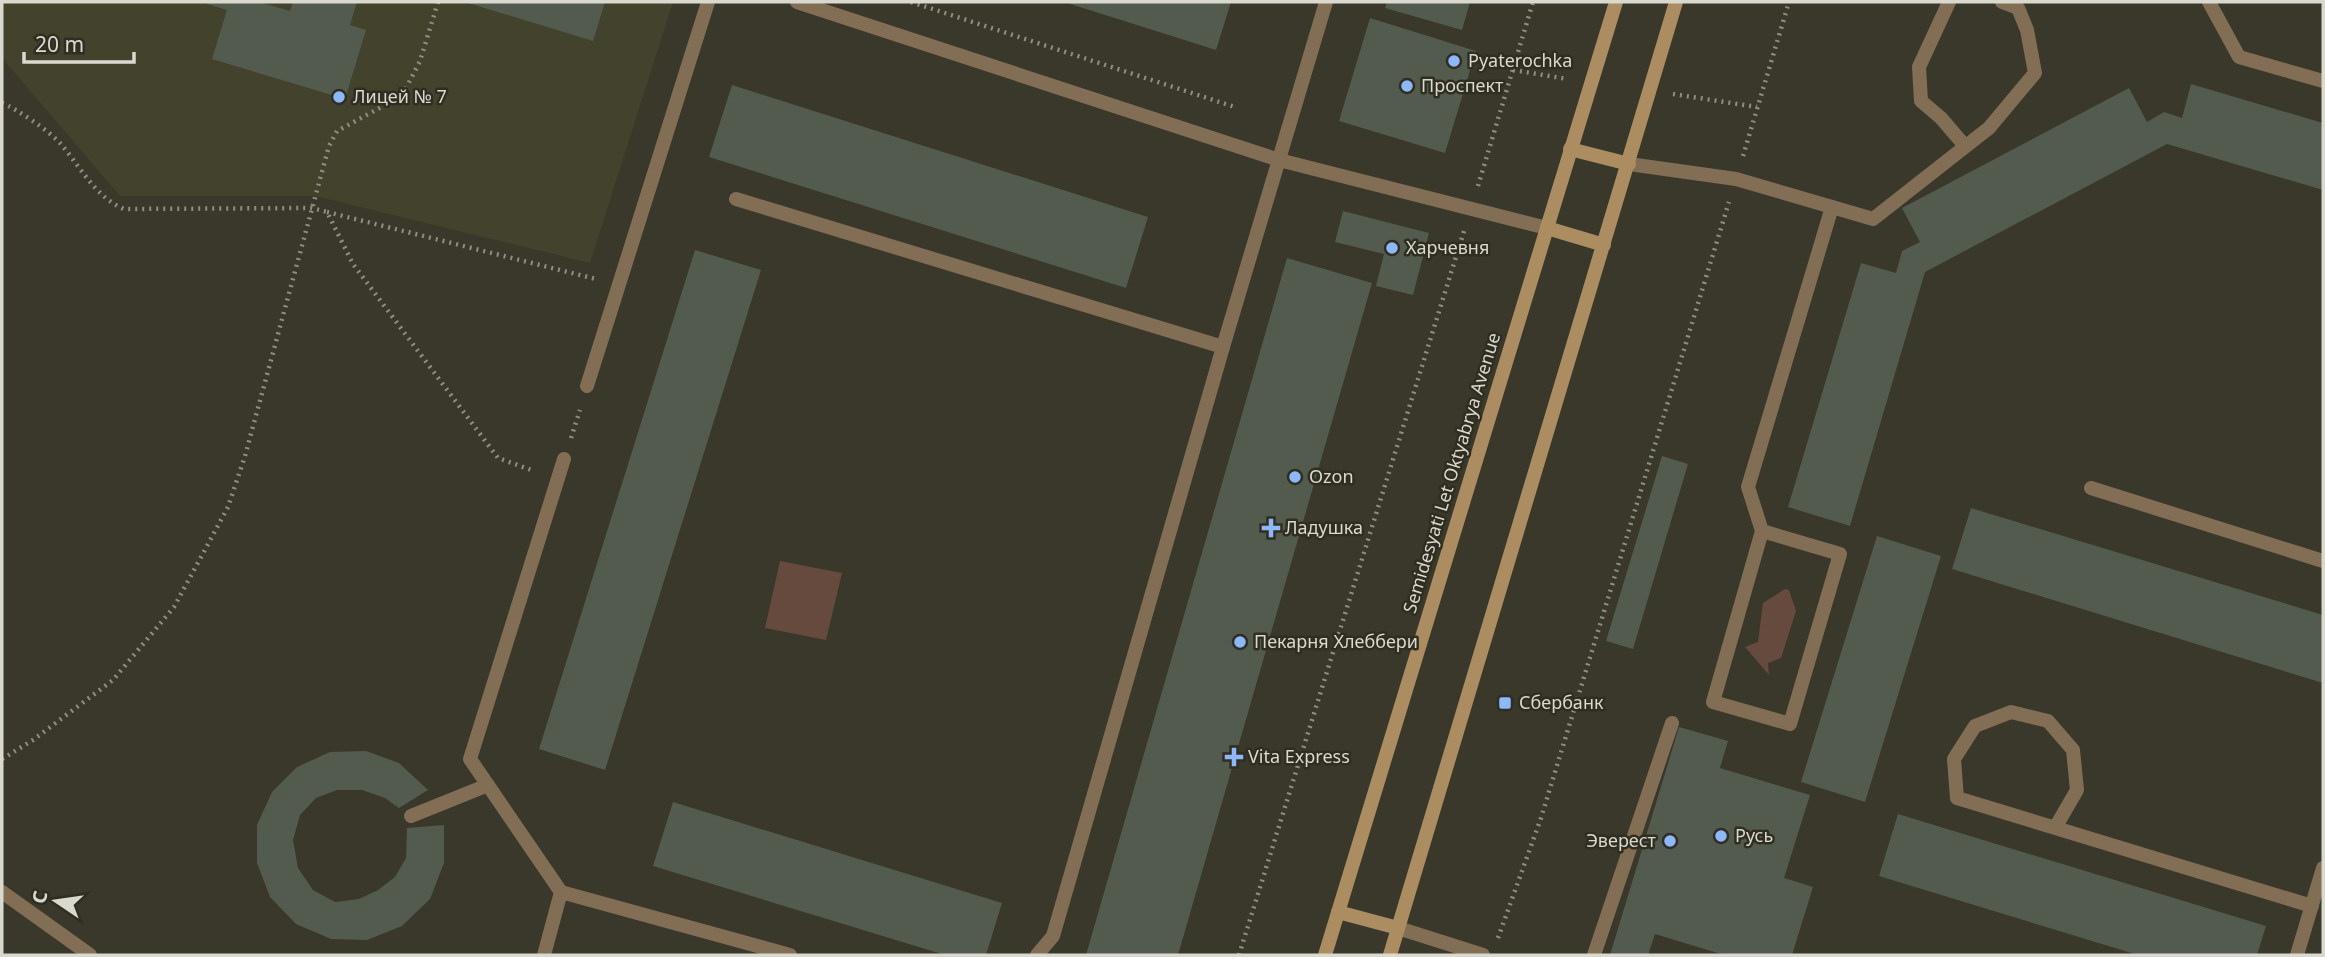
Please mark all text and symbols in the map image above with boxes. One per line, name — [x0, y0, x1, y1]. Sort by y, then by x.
scale bar — [24, 21, 135, 65]
text: 20 m — [35, 30, 84, 58]
place label: Pyaterochka — [1468, 48, 1572, 72]
marker: Pyaterochka — [1446, 53, 1462, 69]
place label: Проспект — [1421, 73, 1504, 97]
marker: Проспект — [1399, 78, 1415, 94]
place label: Лицей № 7 — [353, 84, 447, 108]
marker: Лицей № 7 — [331, 89, 347, 105]
place label: Харчевня — [1406, 235, 1489, 259]
marker: Харчевня — [1384, 240, 1400, 256]
street label: Semidesyati Let Oktyabrya Avenue — [1397, 329, 1505, 616]
place label: Ozon — [1309, 464, 1354, 488]
marker: Ozon — [1287, 469, 1303, 485]
place label: Ладушка — [1285, 515, 1363, 539]
marker: Ладушка — [1263, 520, 1279, 536]
place label: Пекарня Хлеббери — [1254, 629, 1418, 653]
marker: Пекарня Хлеббери — [1232, 634, 1248, 650]
place label: Сбербанк — [1519, 690, 1604, 714]
marker: Сбербанк — [1497, 695, 1513, 711]
place label: Vita Express — [1248, 744, 1350, 768]
marker: Vita Express — [1226, 749, 1242, 765]
place label: Русь — [1735, 823, 1773, 847]
place label: Эверест — [1586, 828, 1657, 852]
marker: Русь — [1713, 828, 1729, 844]
marker: Эверест — [1662, 833, 1678, 849]
north arrow — [21, 866, 91, 936]
text: С — [25, 888, 53, 906]

